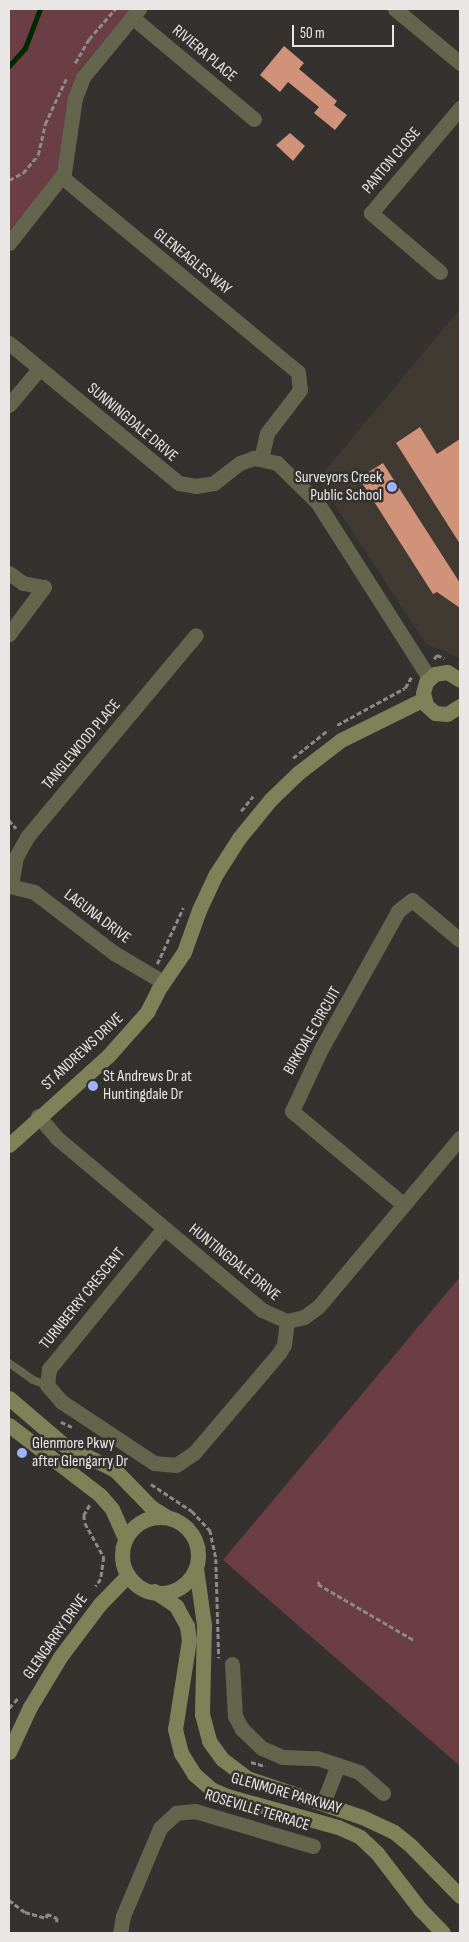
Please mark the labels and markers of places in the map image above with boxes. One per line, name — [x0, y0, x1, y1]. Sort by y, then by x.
place label: Surveyors Creek Public School — [295, 468, 382, 506]
marker: Surveyors Creek Public School — [386, 481, 398, 493]
place label: St Andrews Dr at Huntingdale Dr — [103, 1067, 192, 1105]
marker: St Andrews Dr at Huntingdale Dr — [87, 1080, 99, 1092]
place label: Glenmore Pkwy after Glengarry Dr — [32, 1434, 128, 1472]
marker: Glenmore Pkwy after Glengarry Dr — [16, 1447, 28, 1459]

